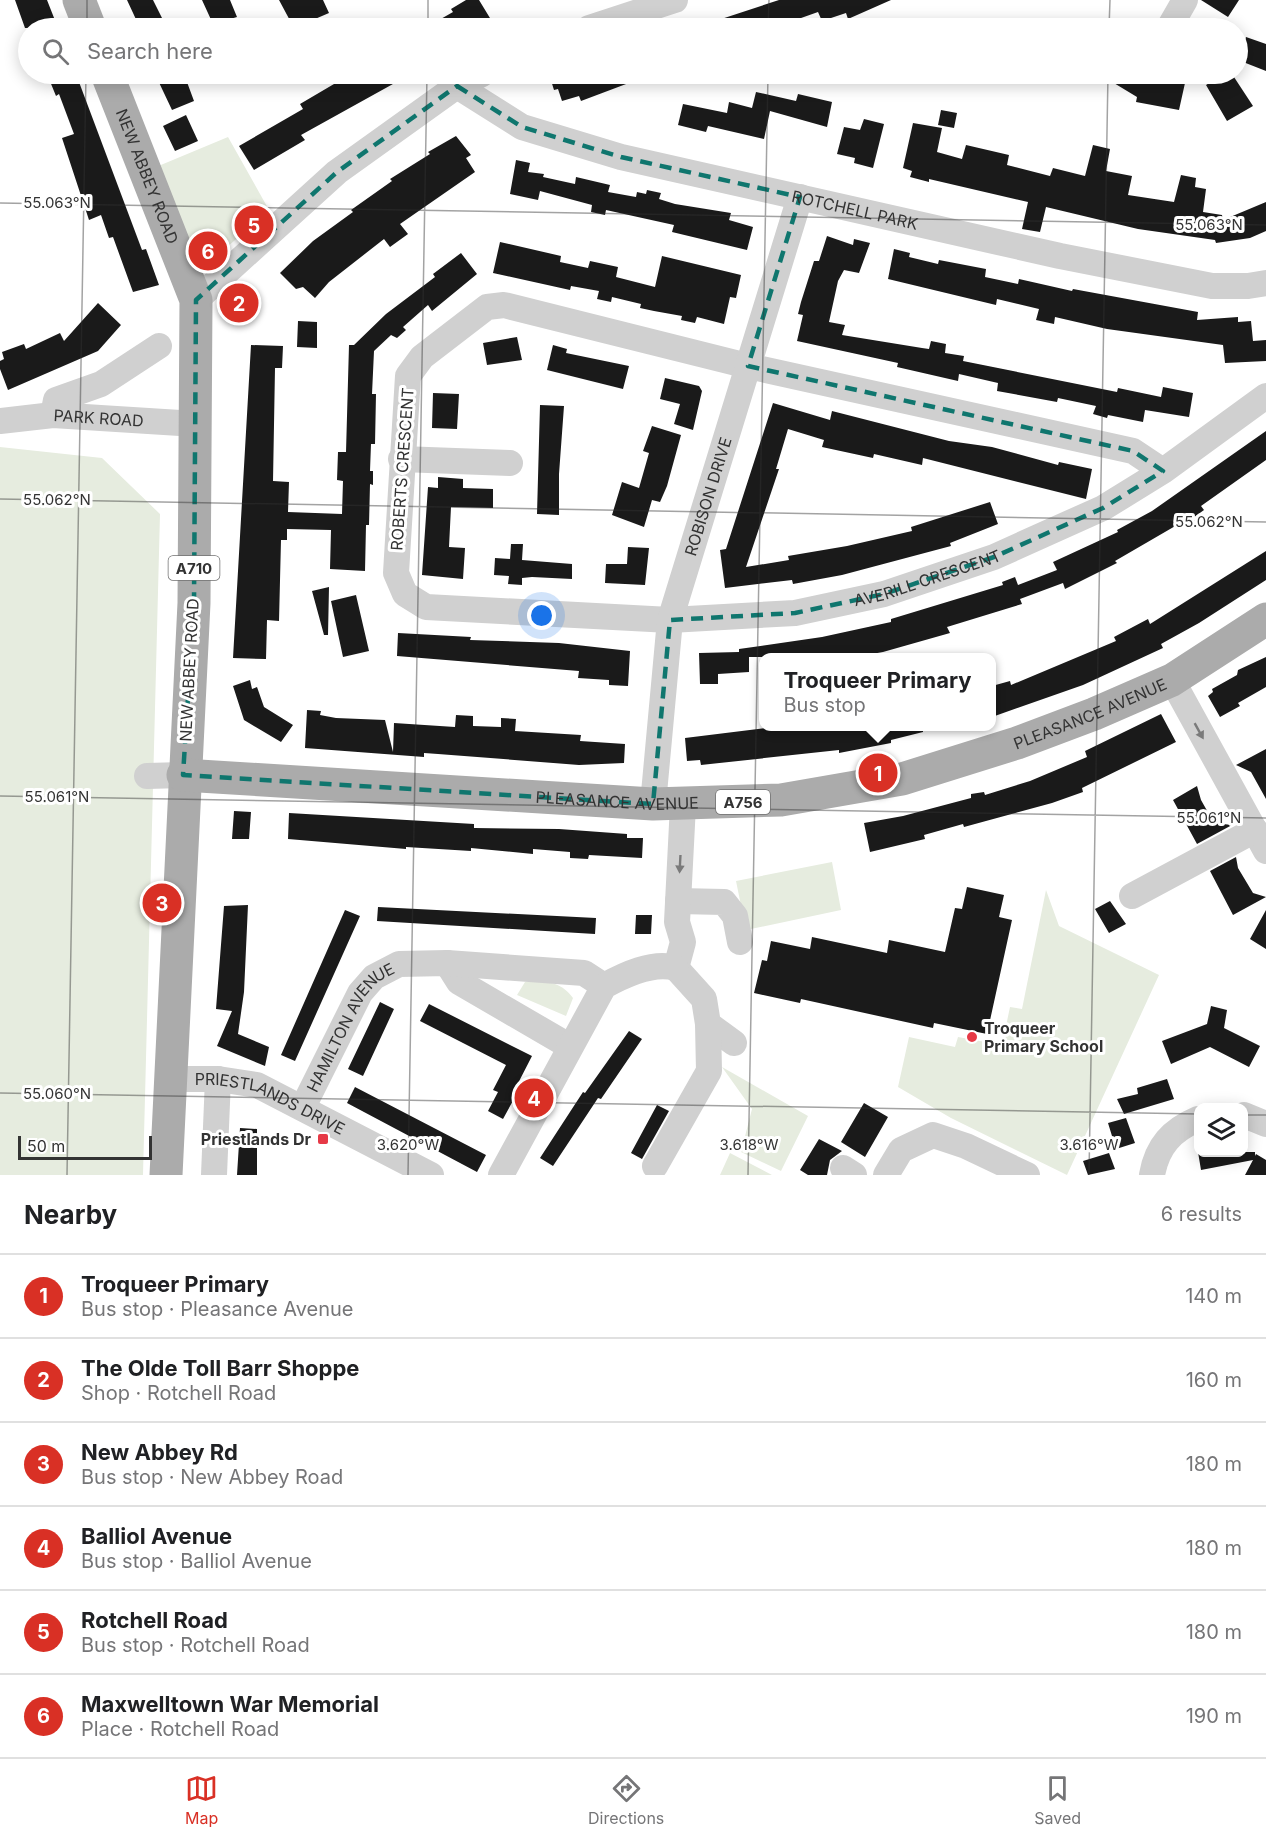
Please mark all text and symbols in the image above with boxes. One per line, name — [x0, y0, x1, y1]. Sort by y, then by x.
search box — [18, 18, 1248, 84]
icon: search — [39, 35, 72, 68]
text: Search here — [87, 38, 213, 64]
street label: NEW ABBEY ROAD — [112, 106, 183, 247]
street label: ROTCHELL PARK — [790, 186, 920, 234]
text: 55.063°N — [23, 193, 91, 212]
pin: 5 — [234, 202, 274, 248]
text: 55.063°N — [1175, 215, 1243, 234]
pin: 6 — [188, 228, 228, 274]
pin: 2 — [220, 280, 258, 326]
street label: ROBERTS CRESCENT — [386, 387, 418, 551]
street label: PARK ROAD — [53, 405, 144, 431]
street label: ROBISON DRIVE — [680, 435, 736, 558]
text: 55.062°N — [23, 490, 91, 509]
text: 55.062°N — [1175, 512, 1243, 531]
street label: AVERILL CRESCENT — [852, 545, 1004, 610]
road number: A710 — [168, 556, 220, 580]
street label: NEW ABBEY ROAD — [175, 598, 203, 742]
your location — [527, 601, 556, 630]
popup — [759, 653, 996, 731]
text: Troqueer Primary — [783, 667, 972, 693]
street label: PLEASANCE AVENUE — [1011, 674, 1170, 753]
text: Bus stop — [783, 693, 866, 717]
one-way arrow — [1194, 723, 1205, 739]
pin: 1 — [858, 750, 898, 796]
text: 55.061°N — [25, 787, 89, 806]
street label: PLEASANCE AVENUE — [535, 787, 699, 814]
road number: A756 — [716, 790, 770, 814]
text: 55.061°N — [1177, 808, 1241, 827]
one-way arrow — [675, 854, 684, 873]
pin: 3 — [142, 880, 182, 926]
street label: HAMILTON AVENUE — [302, 958, 398, 1095]
place label: Troqueer Primary School — [984, 1018, 1103, 1056]
marker: Troqueer Primary School — [965, 1030, 979, 1044]
street label: PRIESTLANDS DRIVE — [195, 1069, 348, 1139]
pin: 4 — [514, 1076, 554, 1120]
text: 55.060°N — [23, 1084, 91, 1103]
map controls — [1194, 1103, 1248, 1157]
button: layers — [1194, 1103, 1248, 1157]
place label: Priestlands Dr — [201, 1129, 311, 1149]
marker: Priestlands Dr — [316, 1132, 330, 1146]
scale bar — [18, 1133, 152, 1160]
text: 3.620°W — [377, 1135, 439, 1154]
text: 3.618°W — [720, 1135, 779, 1154]
text: 3.616°W — [1059, 1135, 1119, 1154]
text: 50 m — [27, 1136, 65, 1156]
text: Nearby — [24, 1199, 117, 1230]
text: 6 results — [1161, 1202, 1242, 1226]
text: Troqueer Primary — [81, 1271, 269, 1297]
text: 1 — [39, 1284, 48, 1308]
text: 140 m — [1185, 1284, 1242, 1308]
text: Bus stop · Pleasance Avenue — [81, 1297, 354, 1321]
text: The Olde Toll Barr Shoppe — [81, 1355, 359, 1381]
text: 2 — [37, 1368, 50, 1392]
text: 160 m — [1186, 1368, 1242, 1392]
text: Shop · Rotchell Road — [81, 1381, 276, 1405]
text: New Abbey Rd — [81, 1439, 238, 1465]
text: 3 — [37, 1452, 50, 1476]
text: 180 m — [1186, 1452, 1242, 1476]
text: Bus stop · New Abbey Road — [81, 1465, 343, 1489]
text: Balliol Avenue — [81, 1523, 232, 1549]
text: 4 — [37, 1536, 50, 1560]
text: 180 m — [1186, 1536, 1242, 1560]
text: Bus stop · Balliol Avenue — [81, 1549, 312, 1573]
text: Rotchell Road — [81, 1607, 228, 1633]
text: 5 — [37, 1620, 50, 1644]
text: 180 m — [1186, 1620, 1242, 1644]
text: Bus stop · Rotchell Road — [81, 1633, 310, 1657]
text: Maxwelltown War Memorial — [81, 1691, 379, 1717]
text: 6 — [37, 1704, 50, 1728]
text: 190 m — [1186, 1704, 1242, 1728]
text: Place · Rotchell Road — [81, 1717, 279, 1741]
tab: Map — [185, 1772, 218, 1828]
tab: Directions — [588, 1772, 664, 1828]
tab: Saved — [1034, 1772, 1081, 1828]

